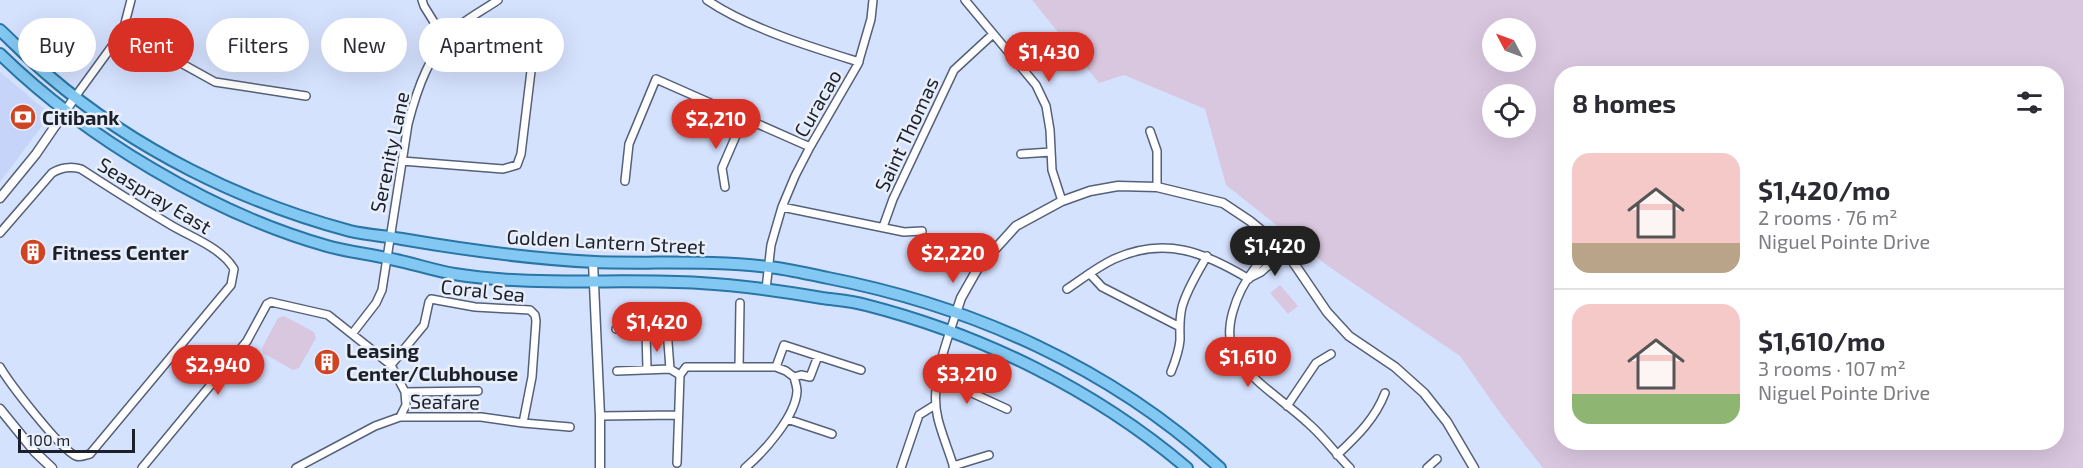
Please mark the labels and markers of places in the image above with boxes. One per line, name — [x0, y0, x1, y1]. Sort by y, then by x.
pin: $1,430 — [1000, 32, 1098, 83]
pin: $2,210 — [667, 99, 765, 150]
bank icon: Citibank — [8, 102, 38, 132]
place label: Citibank — [42, 105, 120, 129]
pin: $1,420 — [1226, 226, 1324, 277]
pin: $2,220 — [904, 233, 1002, 284]
building icon: Fitness Center — [18, 237, 48, 267]
place label: Fitness Center — [52, 240, 189, 264]
pin: $1,420 — [608, 302, 706, 353]
pin: $1,610 — [1199, 337, 1297, 388]
place label: Leasing Center/Clubhouse — [346, 338, 518, 385]
pin: $2,940 — [169, 345, 267, 396]
building icon: Leasing Center/Clubhouse — [312, 347, 342, 377]
pin: $3,210 — [918, 354, 1016, 405]

